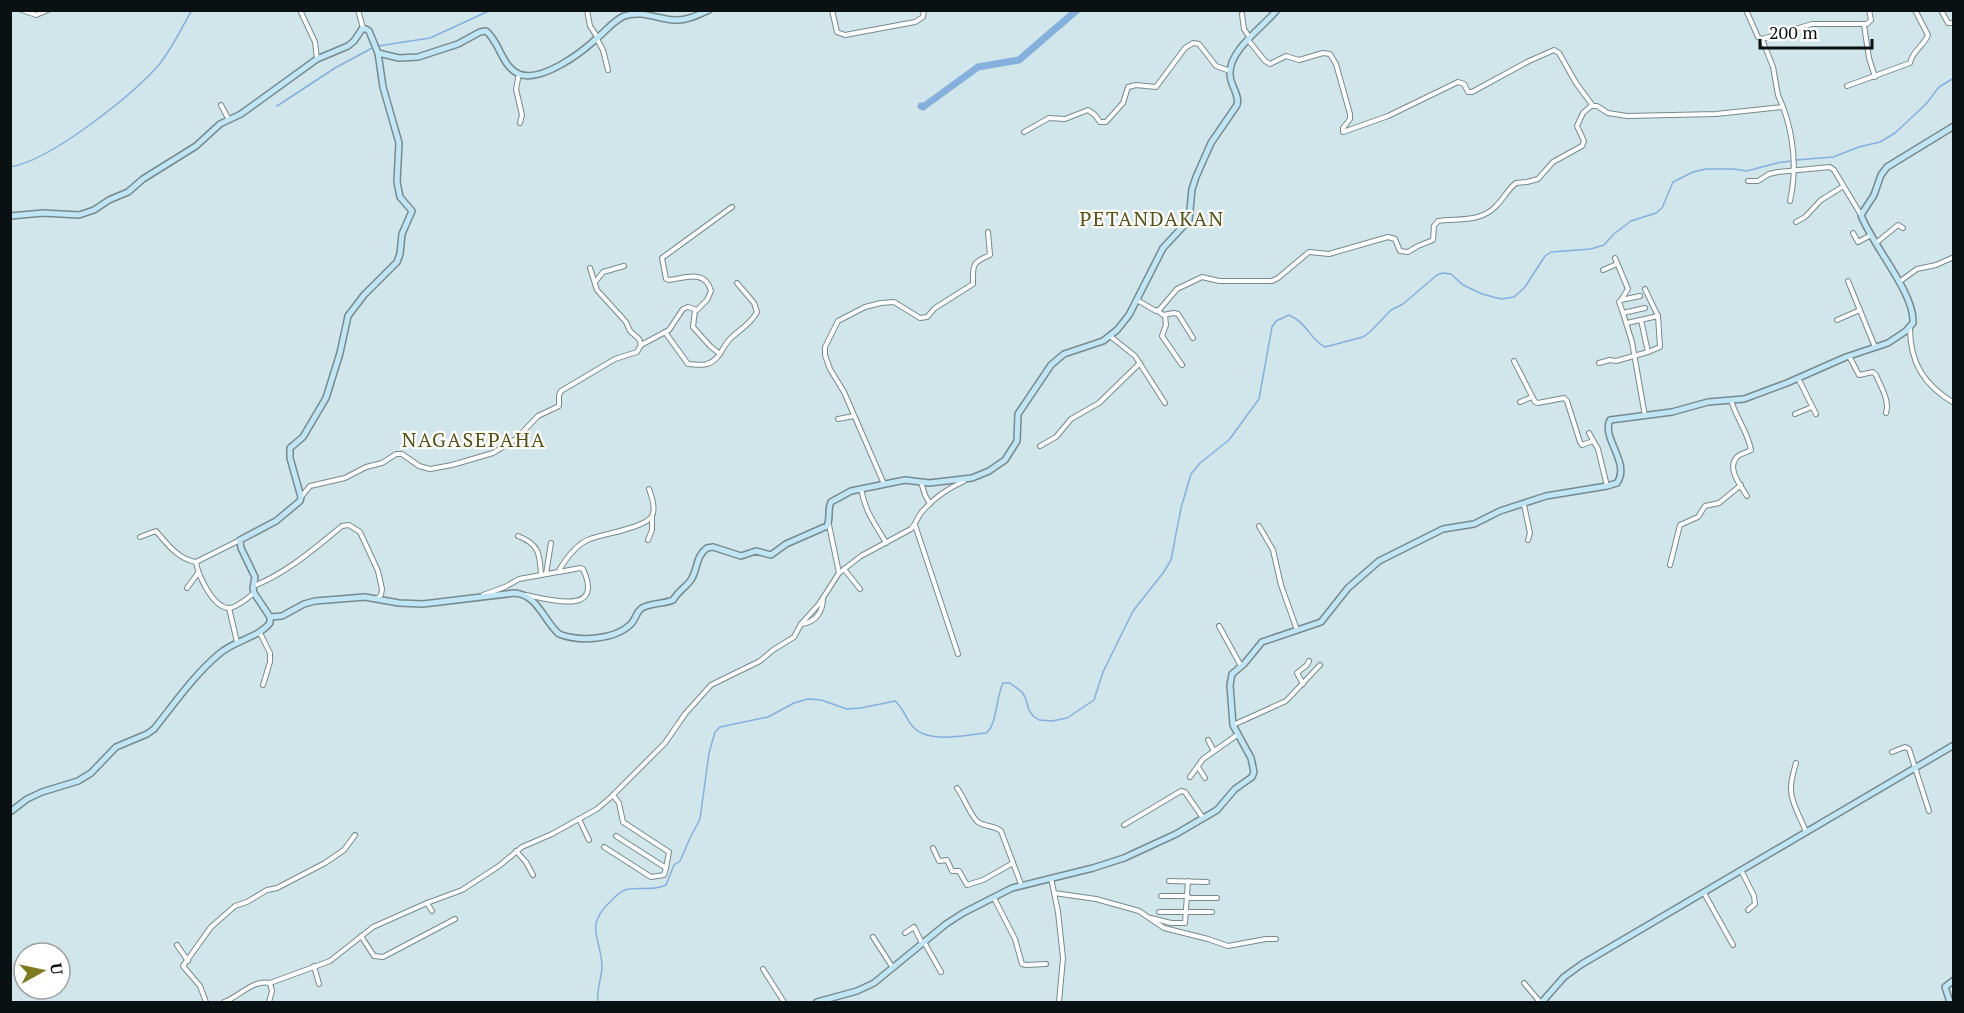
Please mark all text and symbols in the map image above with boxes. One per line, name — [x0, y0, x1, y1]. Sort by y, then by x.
scale bar — [1760, 12, 1872, 50]
text: 200 m — [1769, 20, 1818, 44]
district label: PETANDAKAN — [1079, 205, 1225, 232]
district label: NAGASEPAHA — [402, 426, 546, 453]
north arrow — [12, 941, 72, 1001]
text: U — [45, 962, 69, 977]

